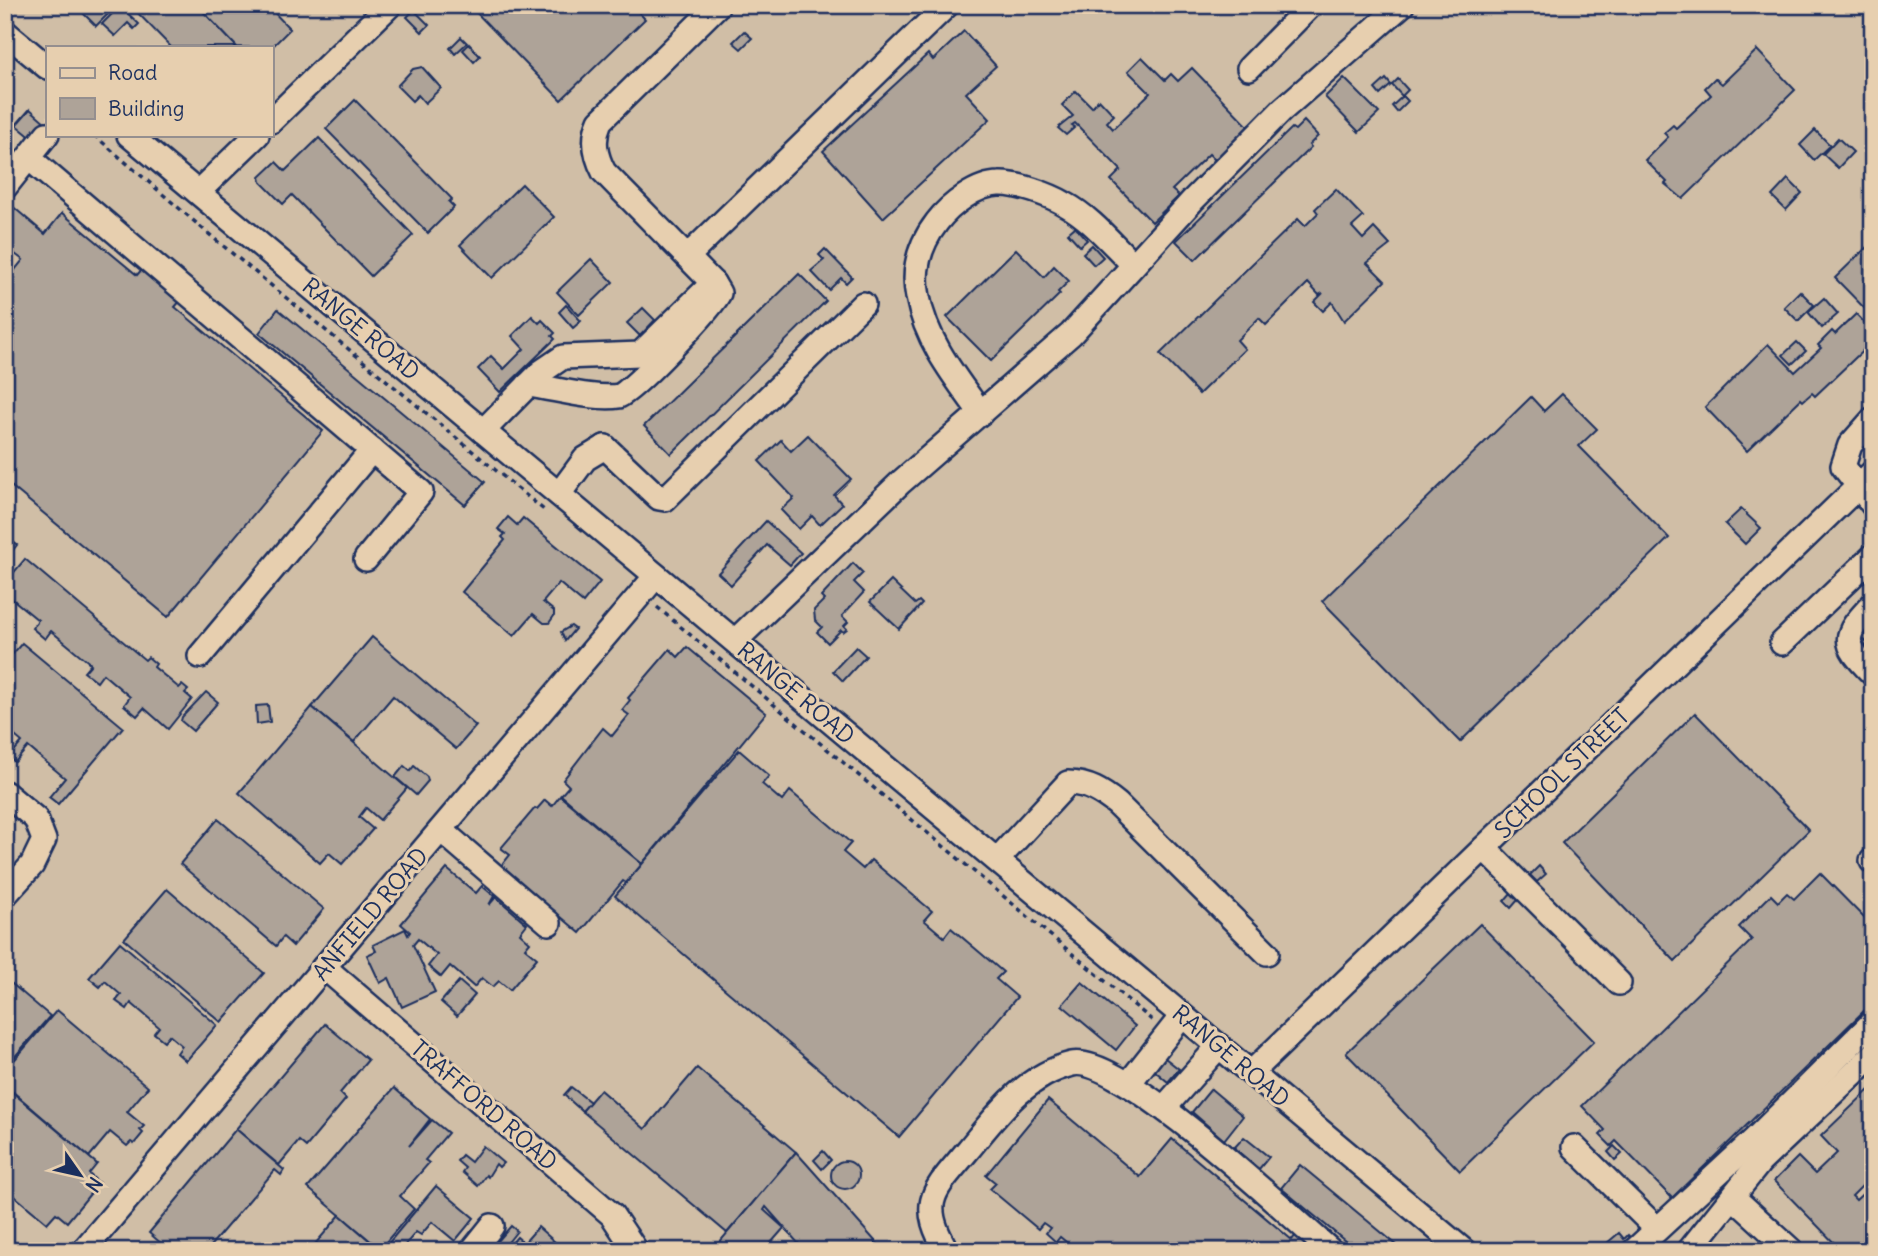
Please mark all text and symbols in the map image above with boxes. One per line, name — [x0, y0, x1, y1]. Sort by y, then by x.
legend — [46, 46, 273, 136]
text: Road — [108, 59, 157, 86]
text: Building — [108, 95, 184, 122]
street label: RANGE ROAD — [297, 271, 426, 386]
street label: RANGE ROAD — [732, 635, 861, 750]
street label: SCHOOL STREET — [1488, 701, 1635, 844]
street label: ANFIELD ROAD — [306, 841, 434, 986]
street label: RANGE ROAD — [1167, 998, 1296, 1113]
street label: TRAFFORD ROAD — [405, 1033, 564, 1176]
north arrow — [46, 1140, 116, 1210]
text: N — [80, 1172, 108, 1197]

